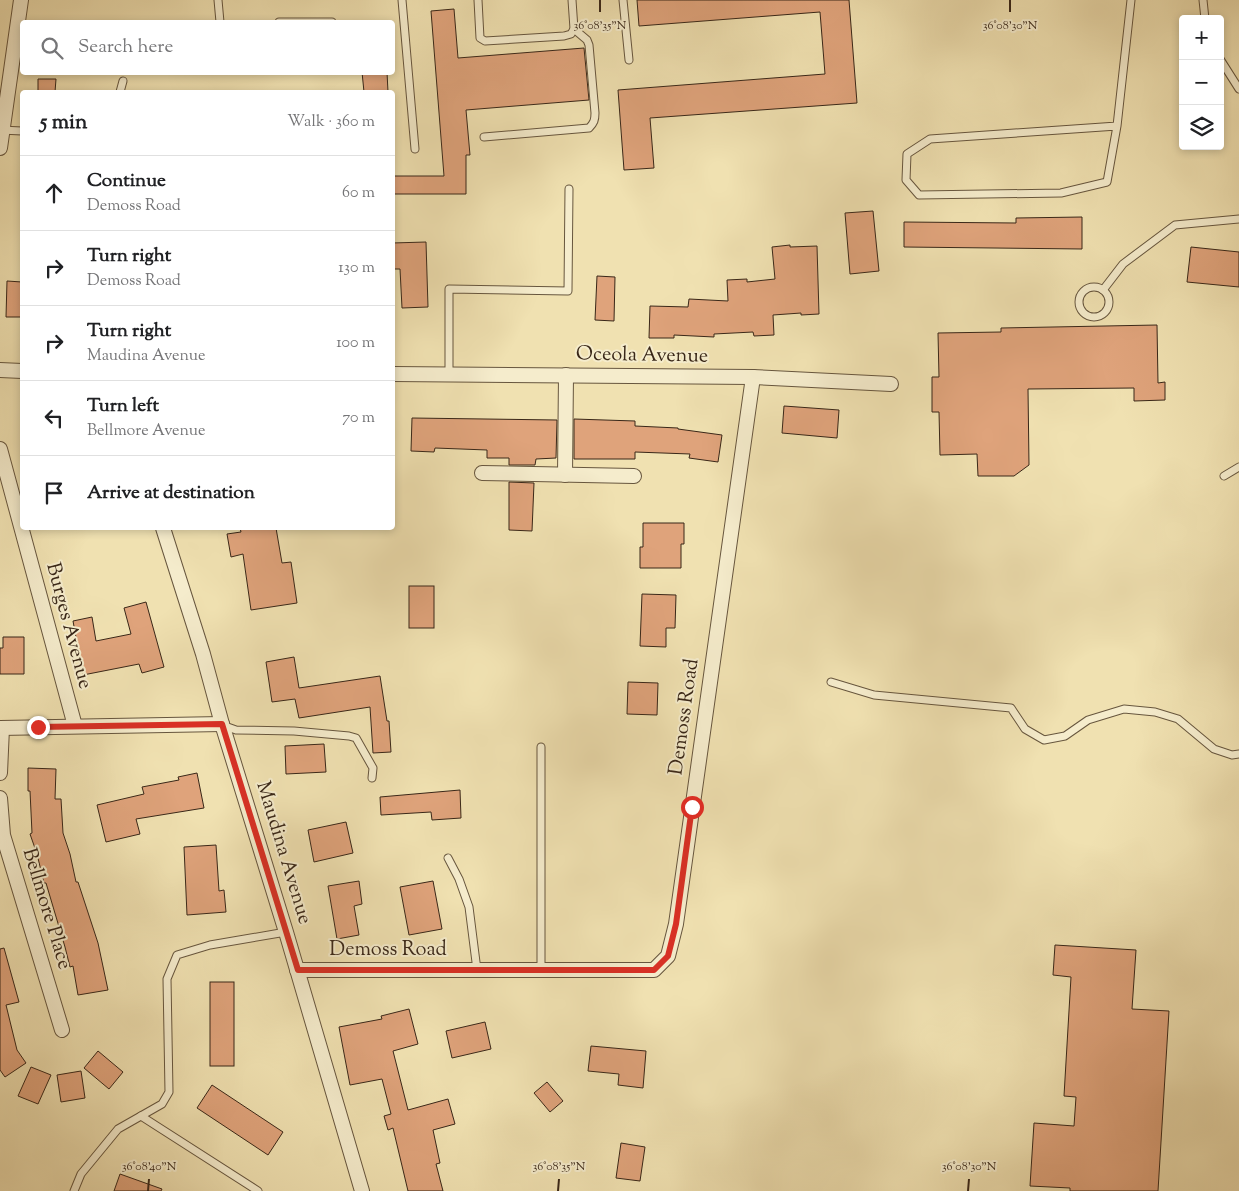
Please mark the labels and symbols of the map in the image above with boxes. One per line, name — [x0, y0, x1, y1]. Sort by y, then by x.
text: 36°08'35"N — [574, 17, 627, 35]
text: 36°08'30"N — [983, 17, 1038, 35]
street label: Oceola Avenue — [576, 340, 708, 372]
street label: Burges Avenue — [37, 560, 99, 692]
street label: Demoss Road — [662, 657, 708, 777]
route end — [27, 716, 50, 739]
street label: Maudina Avenue — [248, 778, 318, 928]
route start — [681, 796, 704, 819]
street label: Bellmore Place — [14, 845, 78, 973]
street label: Demoss Road — [329, 936, 447, 965]
text: 36°08'40"N — [122, 1158, 177, 1176]
text: 36°08'35"N — [533, 1158, 586, 1176]
text: 36°08'30"N — [942, 1158, 997, 1176]

